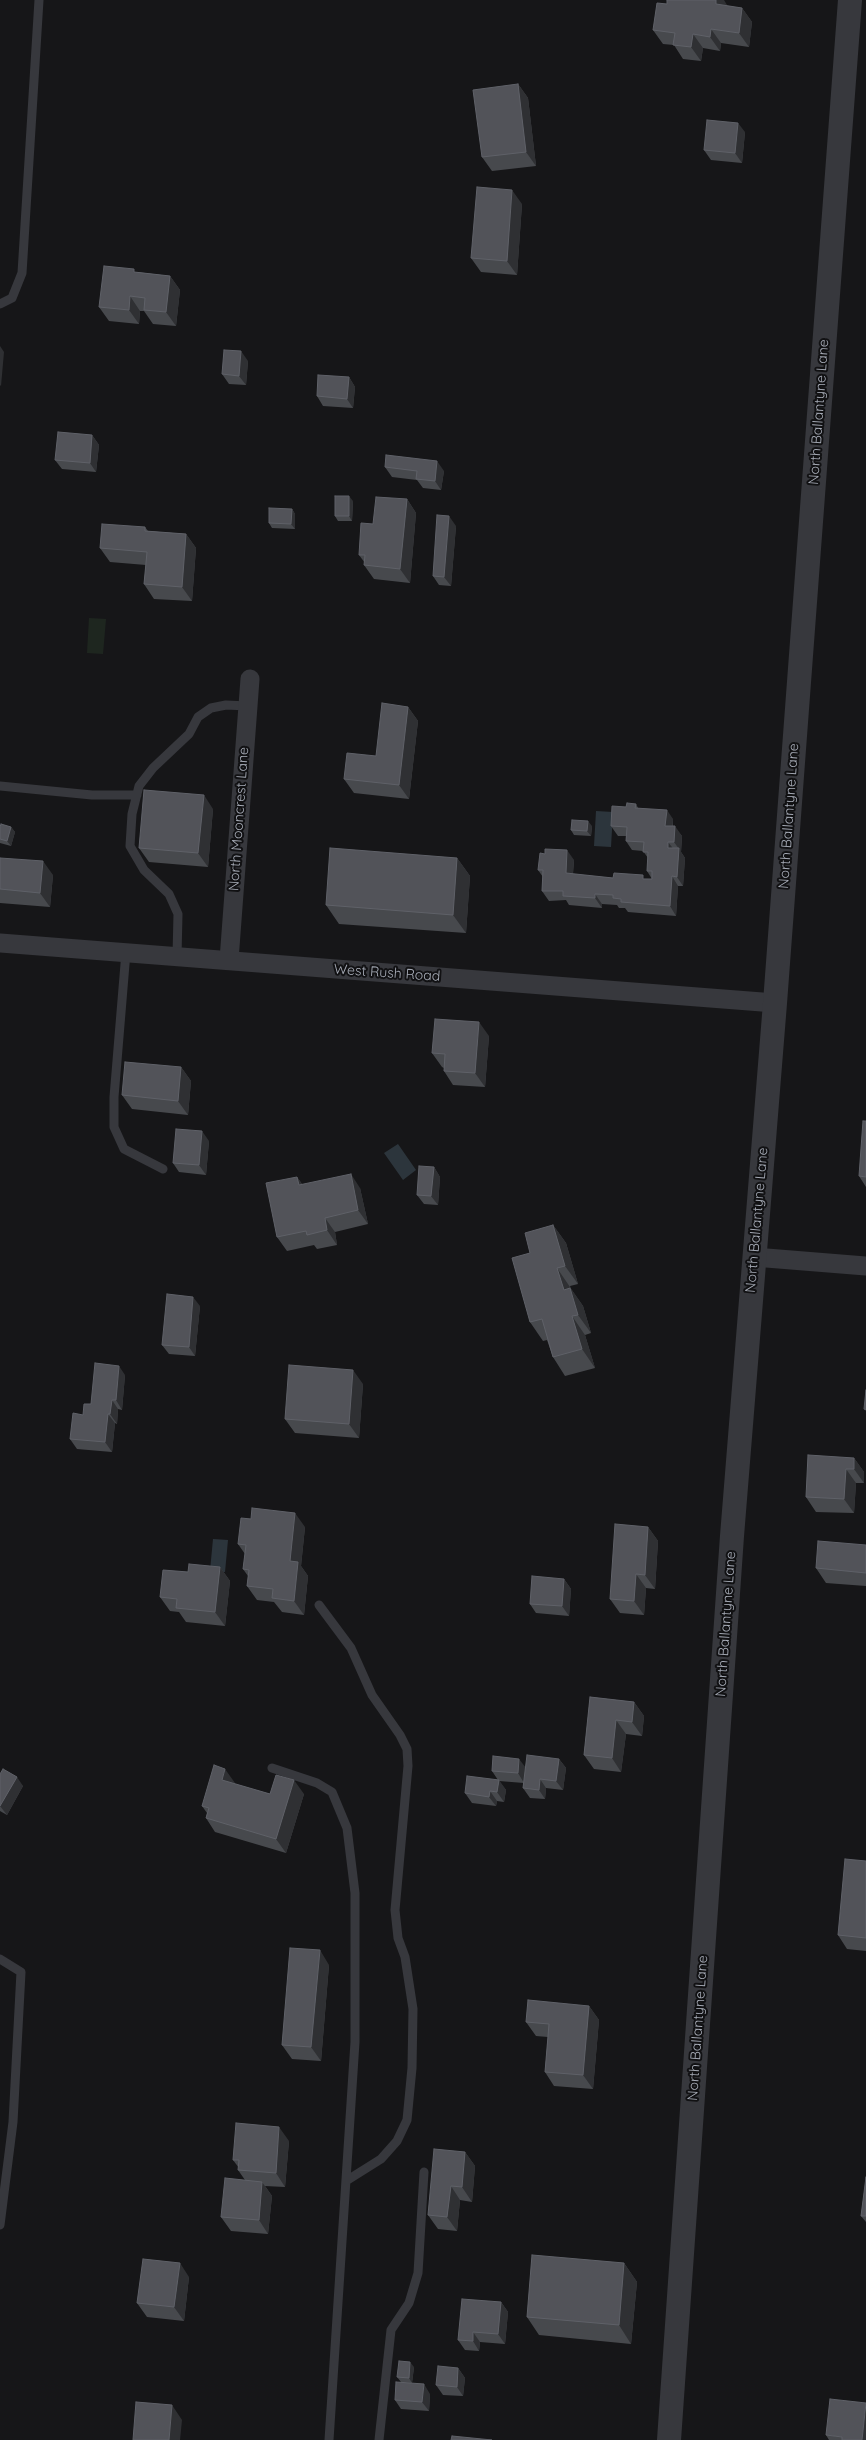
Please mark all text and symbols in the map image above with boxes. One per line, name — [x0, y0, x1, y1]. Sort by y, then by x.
street label: North Ballantyne Lane — [806, 339, 832, 485]
street label: North Ballantyne Lane — [776, 743, 802, 889]
street label: North Mooncrest Lane — [226, 746, 252, 892]
street label: West Rush Road — [333, 961, 441, 985]
street label: North Ballantyne Lane — [742, 1147, 772, 1293]
street label: North Ballantyne Lane — [713, 1551, 739, 1697]
street label: North Ballantyne Lane — [685, 1955, 711, 2101]

